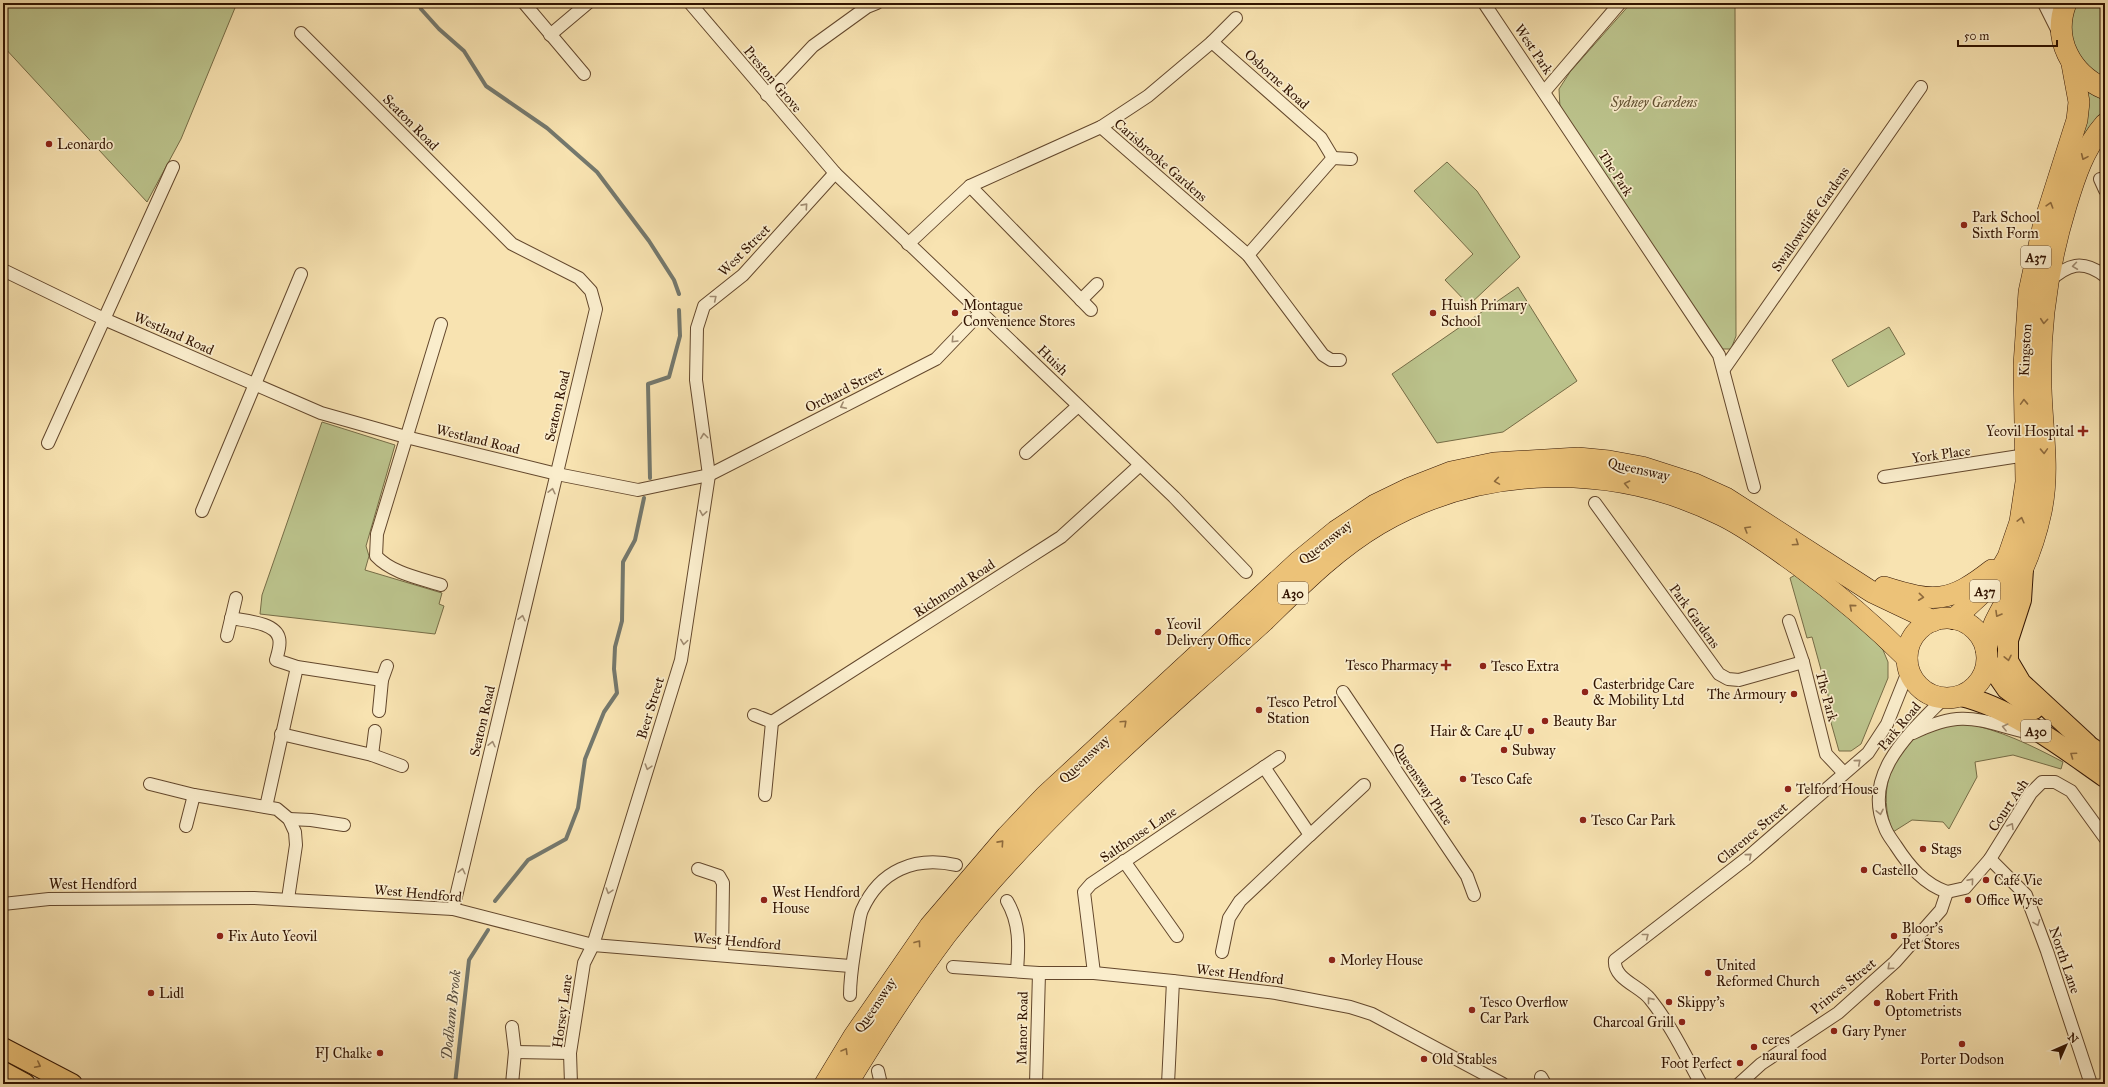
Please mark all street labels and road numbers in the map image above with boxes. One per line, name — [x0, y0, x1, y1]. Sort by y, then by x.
street label: West Park — [1511, 21, 1557, 78]
street label: Preston Grove — [740, 43, 805, 116]
street label: Osborne Road — [1241, 46, 1313, 113]
street label: Seaton Road — [379, 91, 442, 154]
street label: Carisbrooke Gardens — [1111, 115, 1211, 205]
street label: The Park — [1594, 147, 1637, 200]
street label: Swallowcliffe Gardens — [1768, 163, 1853, 275]
street label: West Street — [715, 221, 774, 280]
road number: A37 — [2021, 246, 2051, 268]
street label: Westland Road — [131, 308, 216, 359]
street label: Kingston — [2016, 323, 2035, 377]
street label: Huish — [1034, 342, 1072, 379]
street label: Orchard Street — [802, 362, 886, 416]
street label: Seaton Road — [541, 369, 574, 443]
street label: Westland Road — [434, 421, 522, 458]
street label: York Place — [1911, 442, 1972, 467]
street label: Queensway — [1606, 454, 1672, 485]
street label: Queensway — [1295, 516, 1356, 569]
street label: Richmond Road — [910, 556, 998, 621]
road number: A37 — [1970, 580, 2000, 602]
street label: Park Gardens — [1666, 581, 1724, 652]
road number: A30 — [1278, 582, 1308, 604]
street label: The Park — [1812, 669, 1842, 724]
street label: Beer Street — [633, 675, 668, 741]
street label: Seaton Road — [466, 684, 499, 758]
street label: Park Road — [1874, 699, 1925, 754]
road number: A30 — [2021, 720, 2051, 742]
street label: Queensway — [1055, 731, 1114, 787]
street label: Queensway Place — [1389, 740, 1456, 829]
street label: Court Ash — [1985, 776, 2032, 835]
street label: Clarence Street — [1713, 799, 1791, 868]
street label: Salthouse Lane — [1097, 802, 1180, 866]
street label: West Hendford — [49, 876, 137, 893]
street label: West Hendford — [373, 881, 463, 906]
street label: North Lane — [2045, 925, 2084, 996]
street label: West Hendford — [692, 929, 782, 954]
street label: Princes Street — [1807, 955, 1879, 1018]
street label: West Hendford — [1195, 961, 1285, 988]
street label: Horsey Lane — [549, 973, 576, 1049]
street label: Queensway — [851, 974, 900, 1036]
street label: Manor Road — [1013, 991, 1032, 1065]

